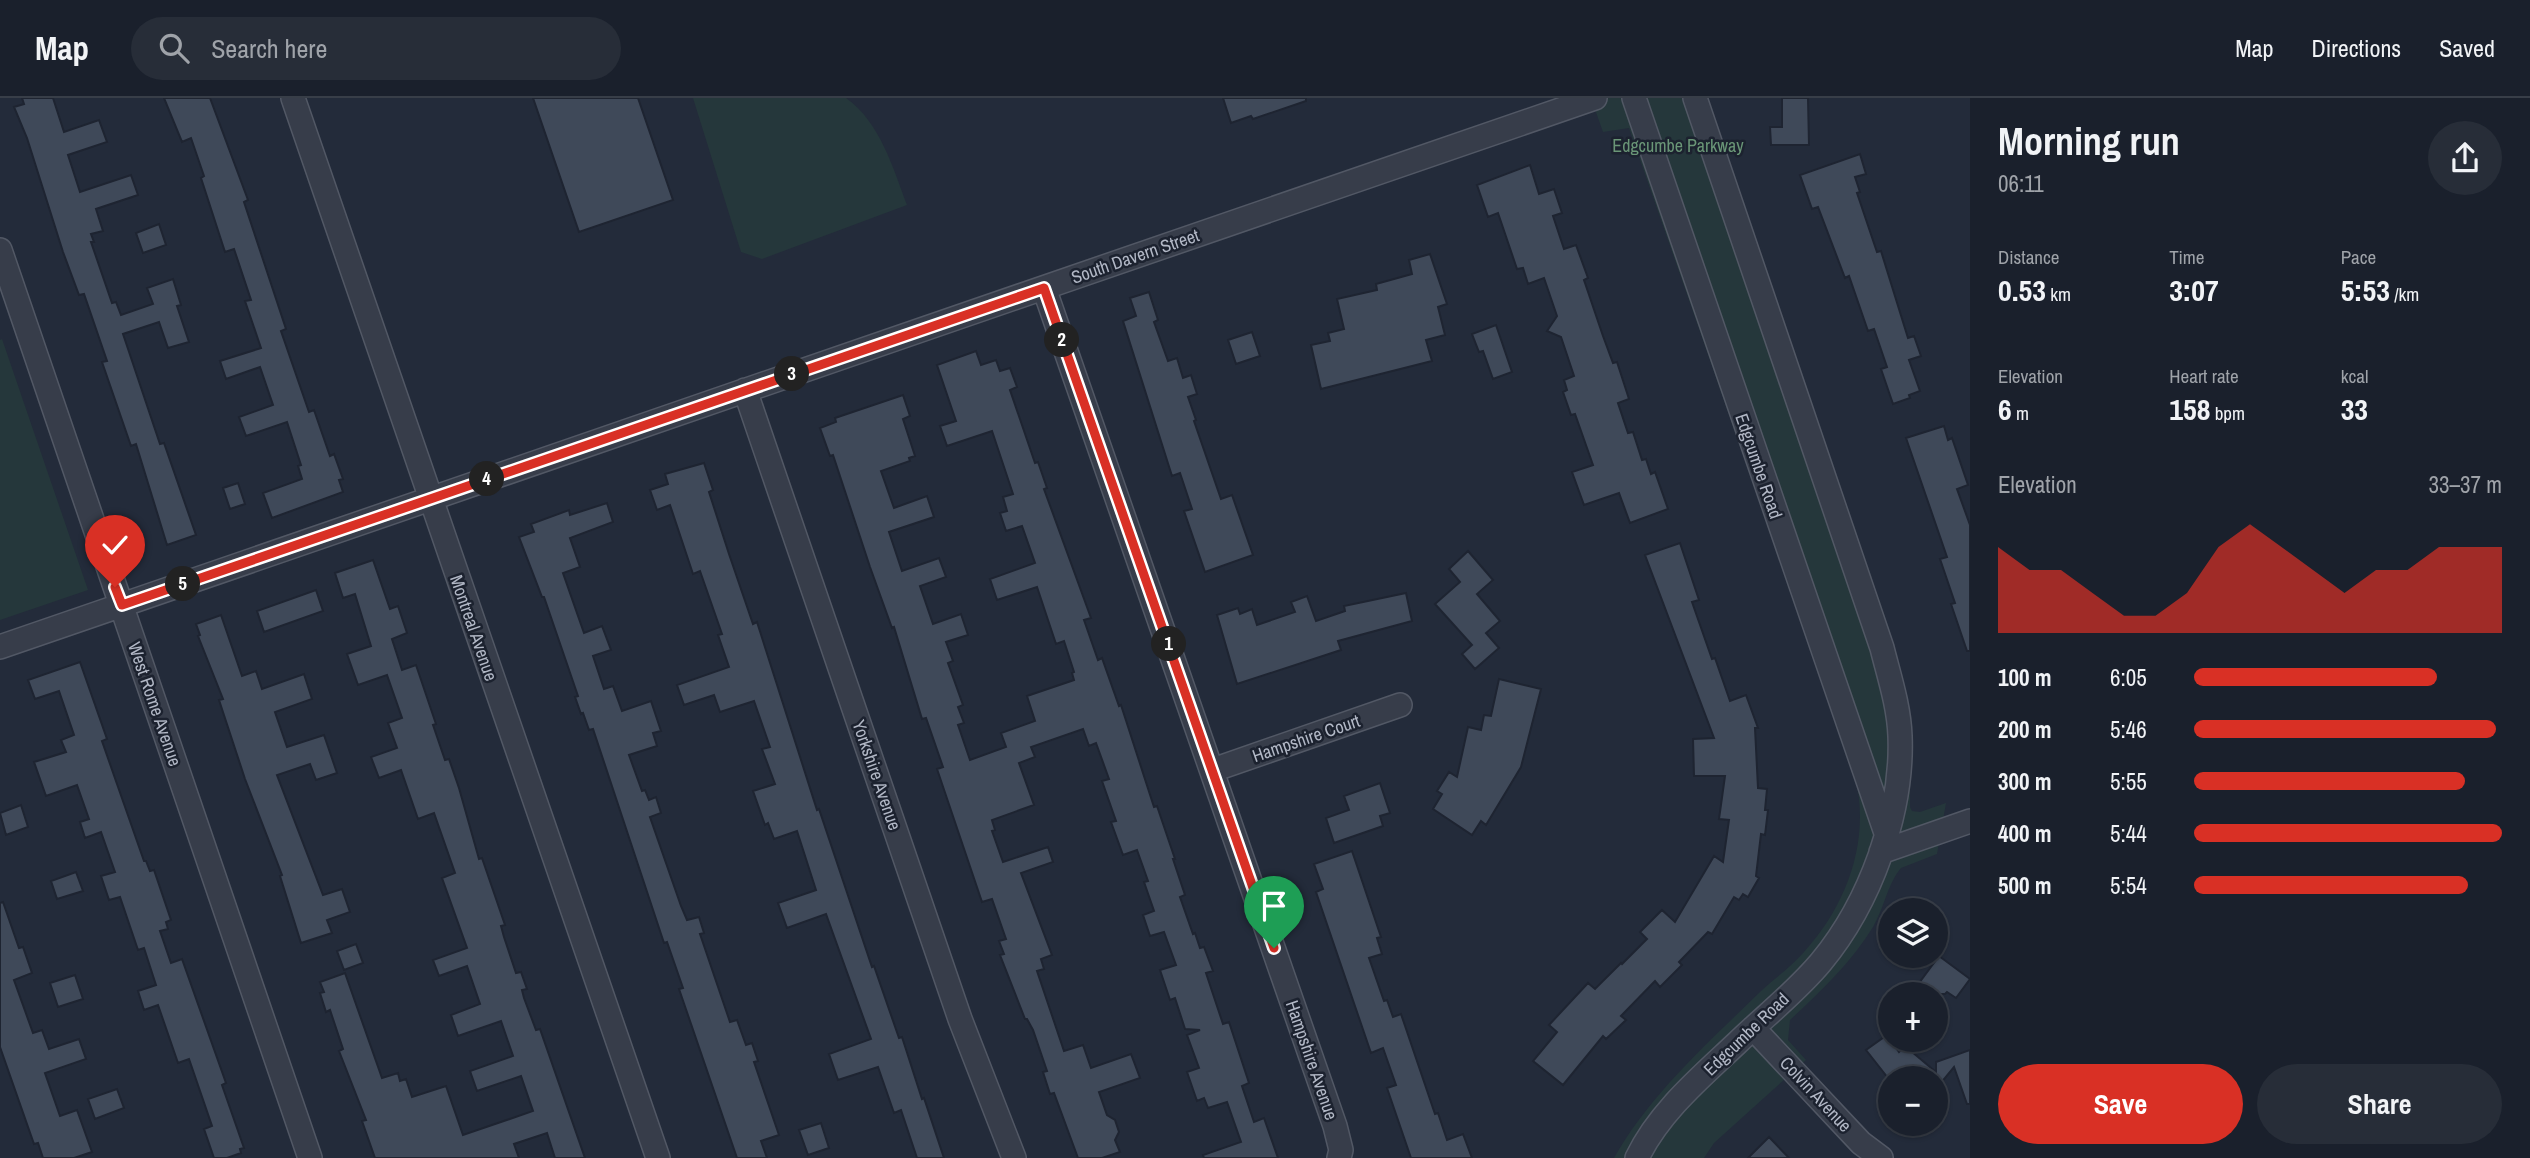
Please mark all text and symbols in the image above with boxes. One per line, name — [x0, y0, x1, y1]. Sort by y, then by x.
search box — [131, 17, 621, 80]
text: Map — [35, 26, 89, 70]
icon: search — [155, 29, 193, 67]
text: Search here — [211, 31, 327, 66]
text: Map — [2235, 32, 2273, 64]
text: Directions — [2311, 32, 2401, 64]
text: Saved — [2439, 32, 2495, 64]
text: Morning run — [1998, 116, 2180, 167]
button: share — [2428, 121, 2502, 195]
park label: Edgcumbe Parkway — [1612, 133, 1744, 158]
text: 06:11 — [1998, 168, 2044, 199]
street label: South Davern Street — [1068, 222, 1202, 290]
text: Distance — [1998, 244, 2059, 270]
text: Time — [2169, 244, 2204, 270]
text: Pace — [2341, 244, 2376, 270]
text: 0.53 — [1998, 270, 2046, 310]
text: 3:07 — [2169, 270, 2219, 310]
text: 5:53 — [2341, 270, 2390, 310]
text: km — [2046, 281, 2071, 307]
text: /km — [2390, 281, 2419, 307]
pin: 2 — [1044, 322, 1080, 358]
text: 2 — [1057, 326, 1066, 352]
pin: 3 — [774, 356, 810, 392]
text: 3 — [787, 360, 796, 386]
text: Elevation — [1998, 363, 2063, 389]
text: Heart rate — [2169, 363, 2239, 389]
text: kcal — [2341, 363, 2368, 389]
text: 6 — [1998, 389, 2012, 429]
text: 158 — [2169, 389, 2210, 429]
text: 33 — [2341, 389, 2368, 429]
text: m — [2012, 400, 2029, 426]
text: bpm — [2210, 400, 2245, 426]
street label: Edgcumbe Road — [1729, 410, 1789, 522]
pin: 4 — [470, 462, 504, 496]
text: 4 — [482, 465, 491, 491]
text: Elevation — [1998, 469, 2077, 500]
text: 33–37 m — [2429, 469, 2502, 500]
pin — [85, 515, 145, 587]
icon: check — [96, 526, 134, 564]
pin: 5 — [166, 566, 200, 602]
text: 5 — [178, 570, 187, 596]
street label: Montreal Avenue — [444, 572, 504, 684]
pin: 1 — [1152, 626, 1186, 662]
text: 1 — [1164, 630, 1173, 656]
street label: West Rome Avenue — [122, 638, 188, 770]
text: 100 m — [1998, 662, 2051, 693]
text: 6:05 — [2110, 662, 2147, 693]
street label: Hampshire Court — [1249, 708, 1363, 768]
text: 200 m — [1998, 714, 2051, 745]
text: 5:46 — [2110, 714, 2147, 745]
street label: Yorkshire Avenue — [846, 717, 908, 833]
text: 300 m — [1998, 766, 2051, 797]
text: 5:55 — [2110, 766, 2147, 797]
text: 400 m — [1998, 818, 2051, 849]
text: 5:44 — [2110, 818, 2147, 849]
text: 500 m — [1998, 870, 2051, 901]
text: 5:54 — [2110, 870, 2147, 901]
pin — [1244, 876, 1304, 948]
icon: arrive — [1255, 887, 1293, 925]
map controls — [1878, 898, 1948, 1136]
button: layers — [1878, 898, 1948, 968]
button: + — [1878, 982, 1948, 1052]
street label: Edgcumbe Road — [1698, 987, 1794, 1081]
street label: Hampshire Avenue — [1280, 997, 1344, 1123]
street label: Colvin Avenue — [1774, 1051, 1858, 1137]
button: Save — [1998, 1064, 2243, 1144]
button: Share — [2257, 1064, 2502, 1144]
button: − — [1878, 1066, 1948, 1136]

